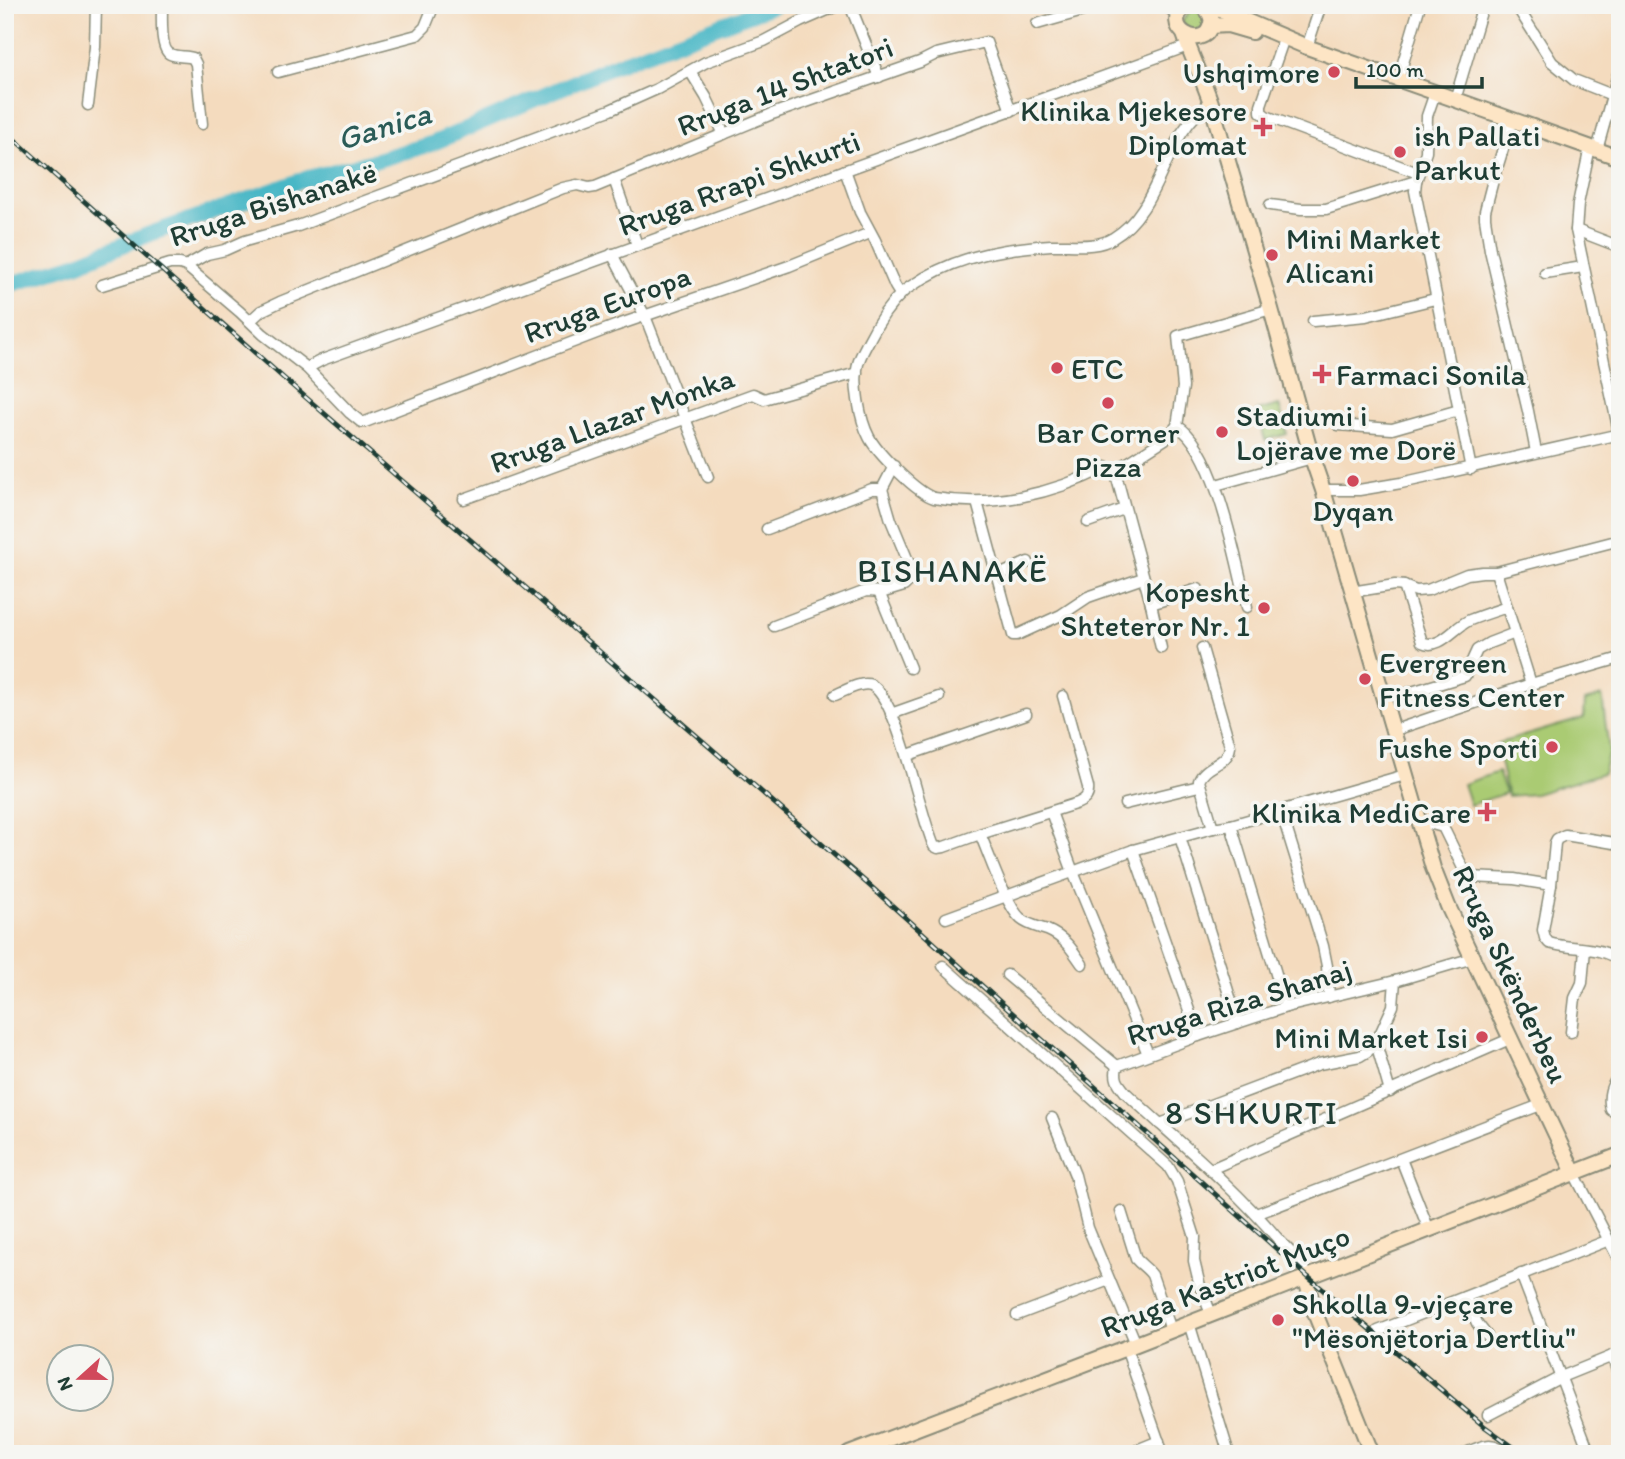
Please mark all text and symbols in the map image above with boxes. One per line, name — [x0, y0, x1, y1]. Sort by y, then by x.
street label: Rruga 14 Shtatori — [672, 28, 898, 144]
scale bar — [1356, 46, 1482, 90]
place label: Ushqimore — [1182, 54, 1320, 91]
text: 100 m — [1366, 57, 1424, 82]
marker: Ushqimore — [1326, 64, 1342, 80]
place label: Klinika Mjekesore Diplomat — [1020, 92, 1247, 163]
water label: Ganica — [332, 94, 436, 158]
marker: Klinika Mjekesore Diplomat — [1253, 117, 1273, 137]
place label: ish Pallati Parkut — [1414, 117, 1540, 188]
street label: Rruga Rrapi Shkurti — [613, 122, 865, 244]
marker: ish Pallati Parkut — [1392, 144, 1408, 160]
street label: Rruga Bishanakë — [165, 153, 381, 255]
place label: Mini Market Alicani — [1286, 220, 1441, 291]
marker: Mini Market Alicani — [1264, 247, 1280, 263]
street label: Rruga Europa — [519, 257, 696, 351]
place label: ETC — [1071, 350, 1124, 387]
place label: Farmaci Sonila — [1336, 356, 1527, 393]
street label: Rruga Llazar Monka — [485, 359, 740, 481]
marker: ETC — [1049, 360, 1065, 376]
marker: Farmaci Sonila — [1314, 366, 1330, 382]
marker: Bar Corner Pizza — [1100, 395, 1116, 411]
place label: Stadiumi i Lojërave me Dorë — [1236, 397, 1456, 468]
place label: Bar Corner Pizza — [1037, 414, 1180, 485]
marker: Stadiumi i Lojërave me Dorë — [1214, 424, 1230, 440]
marker: Dyqan — [1345, 473, 1361, 489]
place label: Dyqan — [1312, 492, 1394, 529]
district label: BISHANAKË — [857, 552, 1049, 590]
place label: Kopesht Shteteror Nr. 1 — [1061, 573, 1250, 644]
marker: Kopesht Shteteror Nr. 1 — [1256, 600, 1272, 616]
place label: Evergreen Fitness Center — [1379, 644, 1565, 715]
marker: Evergreen Fitness Center — [1357, 671, 1373, 687]
place label: Fushe Sporti — [1378, 729, 1538, 766]
marker: Fushe Sporti — [1544, 739, 1560, 755]
place label: Klinika MediCare — [1252, 794, 1471, 831]
marker: Klinika MediCare — [1477, 802, 1497, 822]
street label: Rruga Skënderbeu — [1444, 859, 1578, 1089]
street label: Rruga Riza Shanaj — [1122, 950, 1356, 1054]
place label: Mini Market Isi — [1274, 1019, 1468, 1056]
marker: Mini Market Isi — [1474, 1029, 1490, 1045]
district label: 8 SHKURTI — [1165, 1094, 1339, 1132]
street label: Rruga Kastriot Muço — [1095, 1216, 1355, 1346]
place label: Shkolla 9-vjeçare "Mësonjëtorja Dertliu" — [1292, 1285, 1576, 1356]
marker: Shkolla 9-vjeçare "Mësonjëtorja Dertliu" — [1270, 1312, 1286, 1328]
north arrow — [46, 1344, 116, 1414]
text: N — [52, 1374, 78, 1394]

